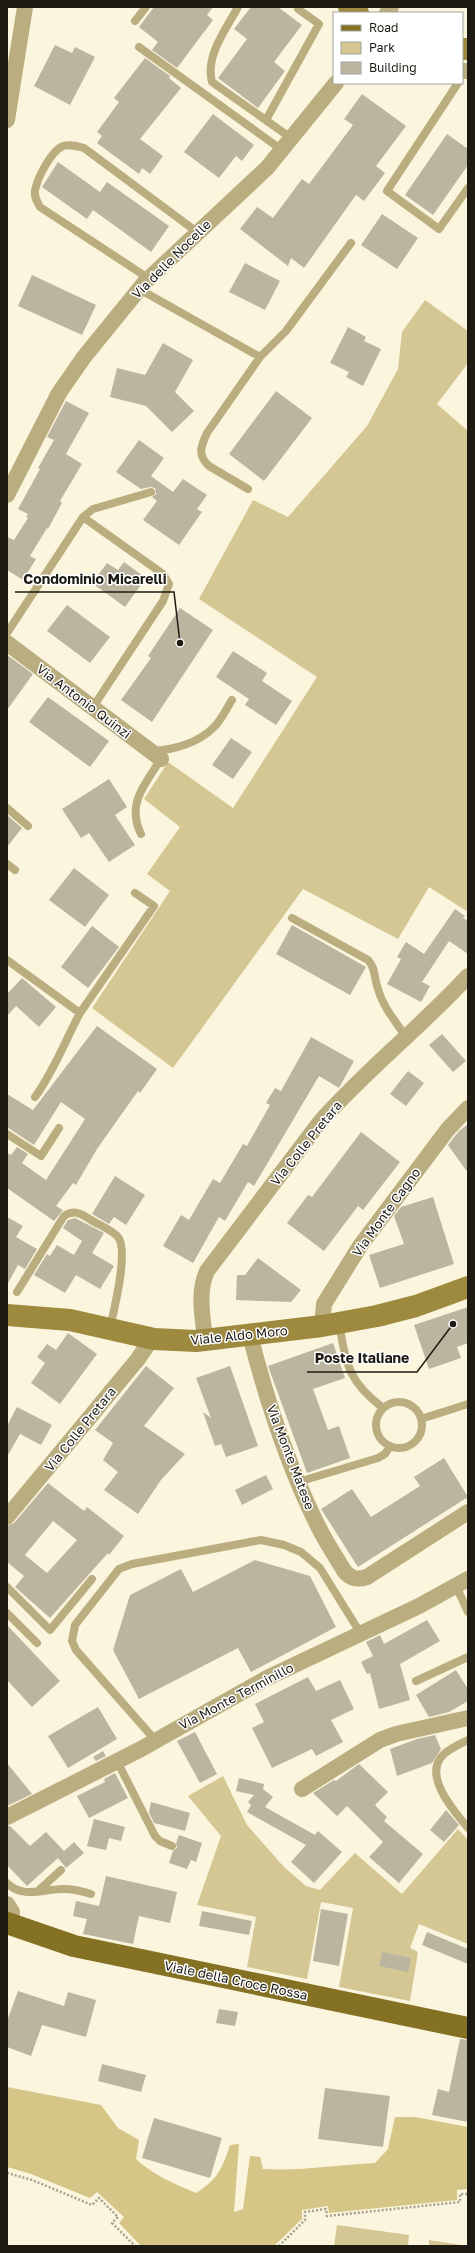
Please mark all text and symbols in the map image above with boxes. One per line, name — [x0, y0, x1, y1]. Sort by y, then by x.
legend — [333, 12, 463, 84]
text: Road — [369, 20, 398, 35]
text: Park — [369, 40, 395, 55]
text: Building — [369, 60, 417, 75]
street label: Via delle Nocelle — [128, 216, 214, 302]
callout: Condominio Micarelli — [15, 566, 174, 592]
text: Condominio Micarelli — [23, 570, 167, 587]
street label: Via Antonio Quinzi — [34, 660, 134, 742]
street label: Via Colle Pretara — [267, 1097, 345, 1189]
street label: Via Monte Cagno — [348, 1164, 424, 1259]
street label: Viale Aldo Moro — [190, 1322, 289, 1348]
callout: Poste Italiane — [307, 1346, 417, 1372]
text: Poste Italiane — [315, 1349, 409, 1366]
street label: Via Colle Pretara — [41, 1383, 119, 1475]
street label: Via Monte Matese — [264, 1402, 318, 1512]
street label: Via Monte Terminillo — [176, 1659, 296, 1733]
street label: Viale della Croce Rossa — [163, 1957, 309, 2003]

